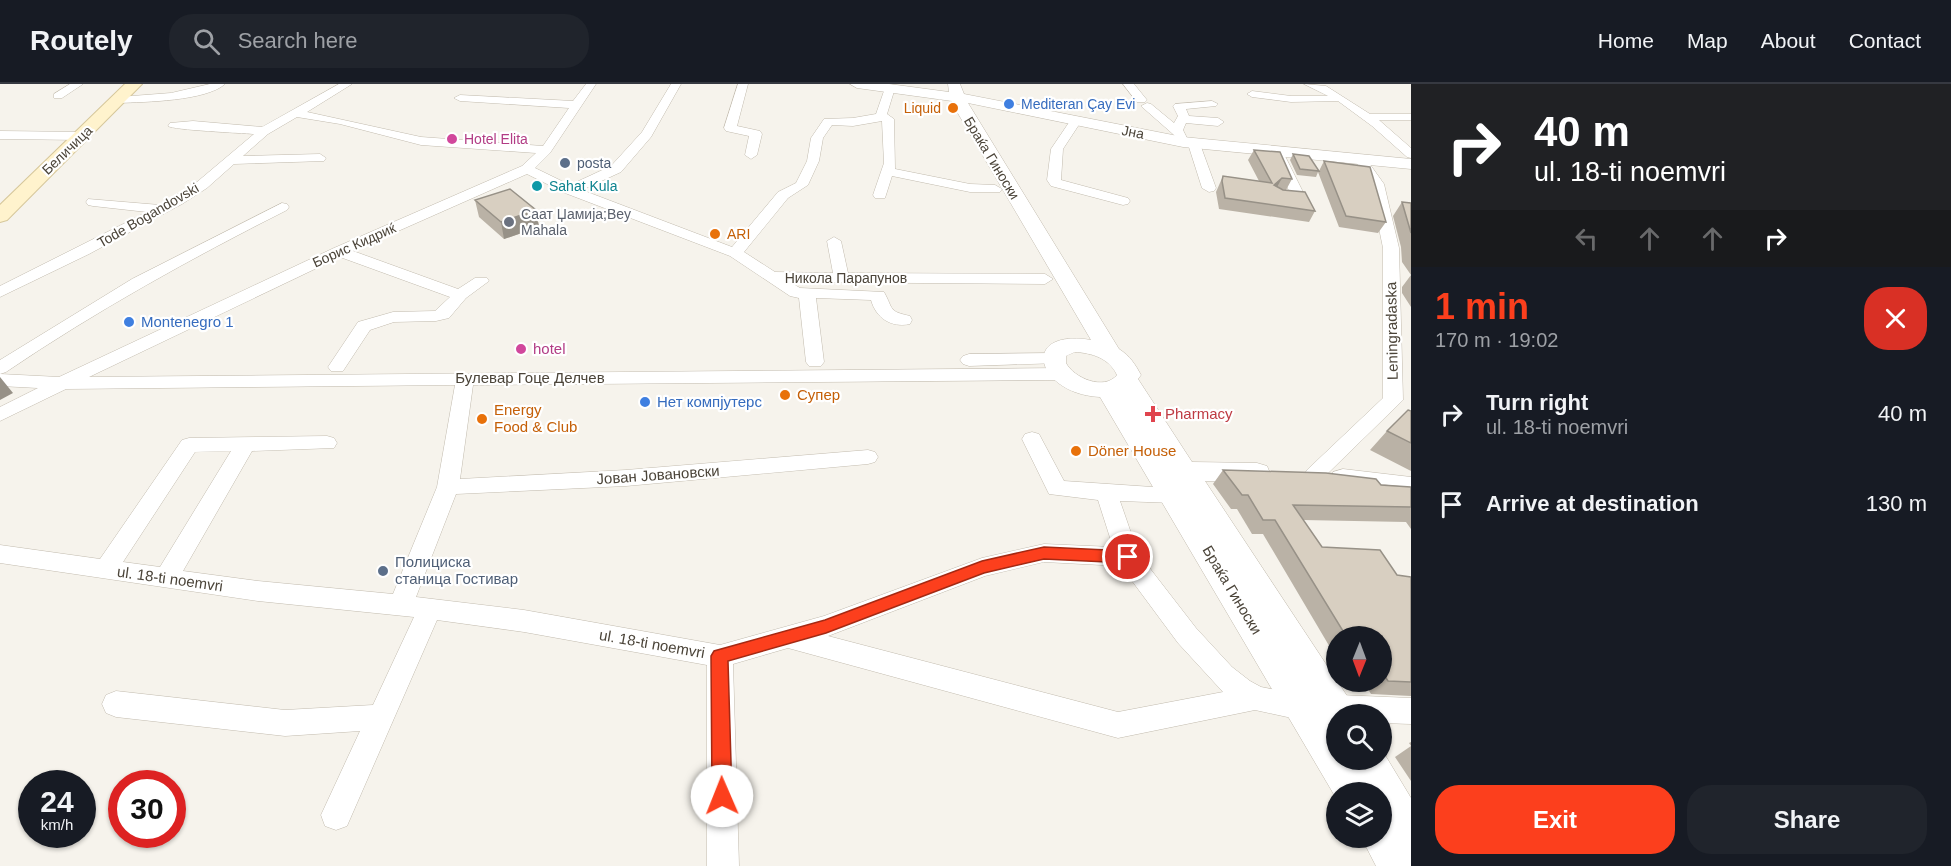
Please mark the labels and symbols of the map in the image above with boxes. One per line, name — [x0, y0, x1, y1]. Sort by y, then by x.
place label: Mediteran Çay Evi — [1021, 96, 1135, 112]
marker: Mediteran Çay Evi — [1002, 97, 1016, 111]
place label: Liquid — [904, 100, 941, 116]
marker: Liquid — [946, 101, 960, 115]
street label: Браќа Гиноски — [961, 114, 1023, 202]
street label: Беличица — [39, 122, 96, 178]
street label: Јна — [1120, 122, 1146, 142]
place label: Hotel Elita — [464, 131, 528, 147]
marker: Hotel Elita — [445, 132, 459, 146]
place label: posta — [577, 155, 611, 171]
marker: posta — [558, 156, 572, 170]
place label: Sahat Kula — [549, 178, 618, 194]
street label: Tode Bogandovski — [94, 179, 202, 251]
marker: Sahat Kula — [530, 179, 544, 193]
place label: Саат Џамија;Bey Mahala — [521, 206, 631, 238]
marker: Саат Џамија;Bey Mahala — [502, 215, 516, 229]
street label: Борис Кидриќ — [310, 219, 399, 270]
place label: ARI — [727, 226, 750, 242]
marker: ARI — [708, 227, 722, 241]
street label: Никола Парапунов — [785, 270, 907, 286]
street label: Leningradaska — [1382, 281, 1401, 380]
place label: Montenegro 1 — [141, 313, 234, 330]
marker: Montenegro 1 — [122, 315, 136, 329]
place label: hotel — [533, 340, 566, 357]
marker: hotel — [514, 342, 528, 356]
street label: Булевар Гоце Делчев — [455, 369, 605, 386]
place label: Супер — [797, 386, 840, 403]
marker: Супер — [778, 388, 792, 402]
place label: Нет компјутерс — [657, 393, 762, 410]
marker: Нет компјутерс — [638, 395, 652, 409]
place label: Energy Food & Club — [494, 401, 577, 435]
place label: Pharmacy — [1165, 405, 1233, 422]
marker: Pharmacy — [1146, 407, 1160, 421]
marker: Energy Food & Club — [475, 412, 489, 426]
place label: Döner House — [1088, 442, 1176, 459]
marker: Döner House — [1069, 444, 1083, 458]
street label: Јован Јовановски — [596, 462, 720, 487]
pin — [1102, 531, 1153, 582]
street label: Браќа Гиноски — [1199, 542, 1266, 637]
place label: Полициска станица Гостивар — [395, 553, 518, 587]
street label: ul. 18-ti noemvri — [116, 563, 224, 594]
marker: Полициска станица Гостивар — [376, 564, 390, 578]
street label: ul. 18-ti noemvri — [598, 626, 706, 661]
north arrow — [1326, 626, 1392, 692]
position arrow — [690, 764, 754, 828]
speed limit sign: 30 — [108, 770, 186, 848]

